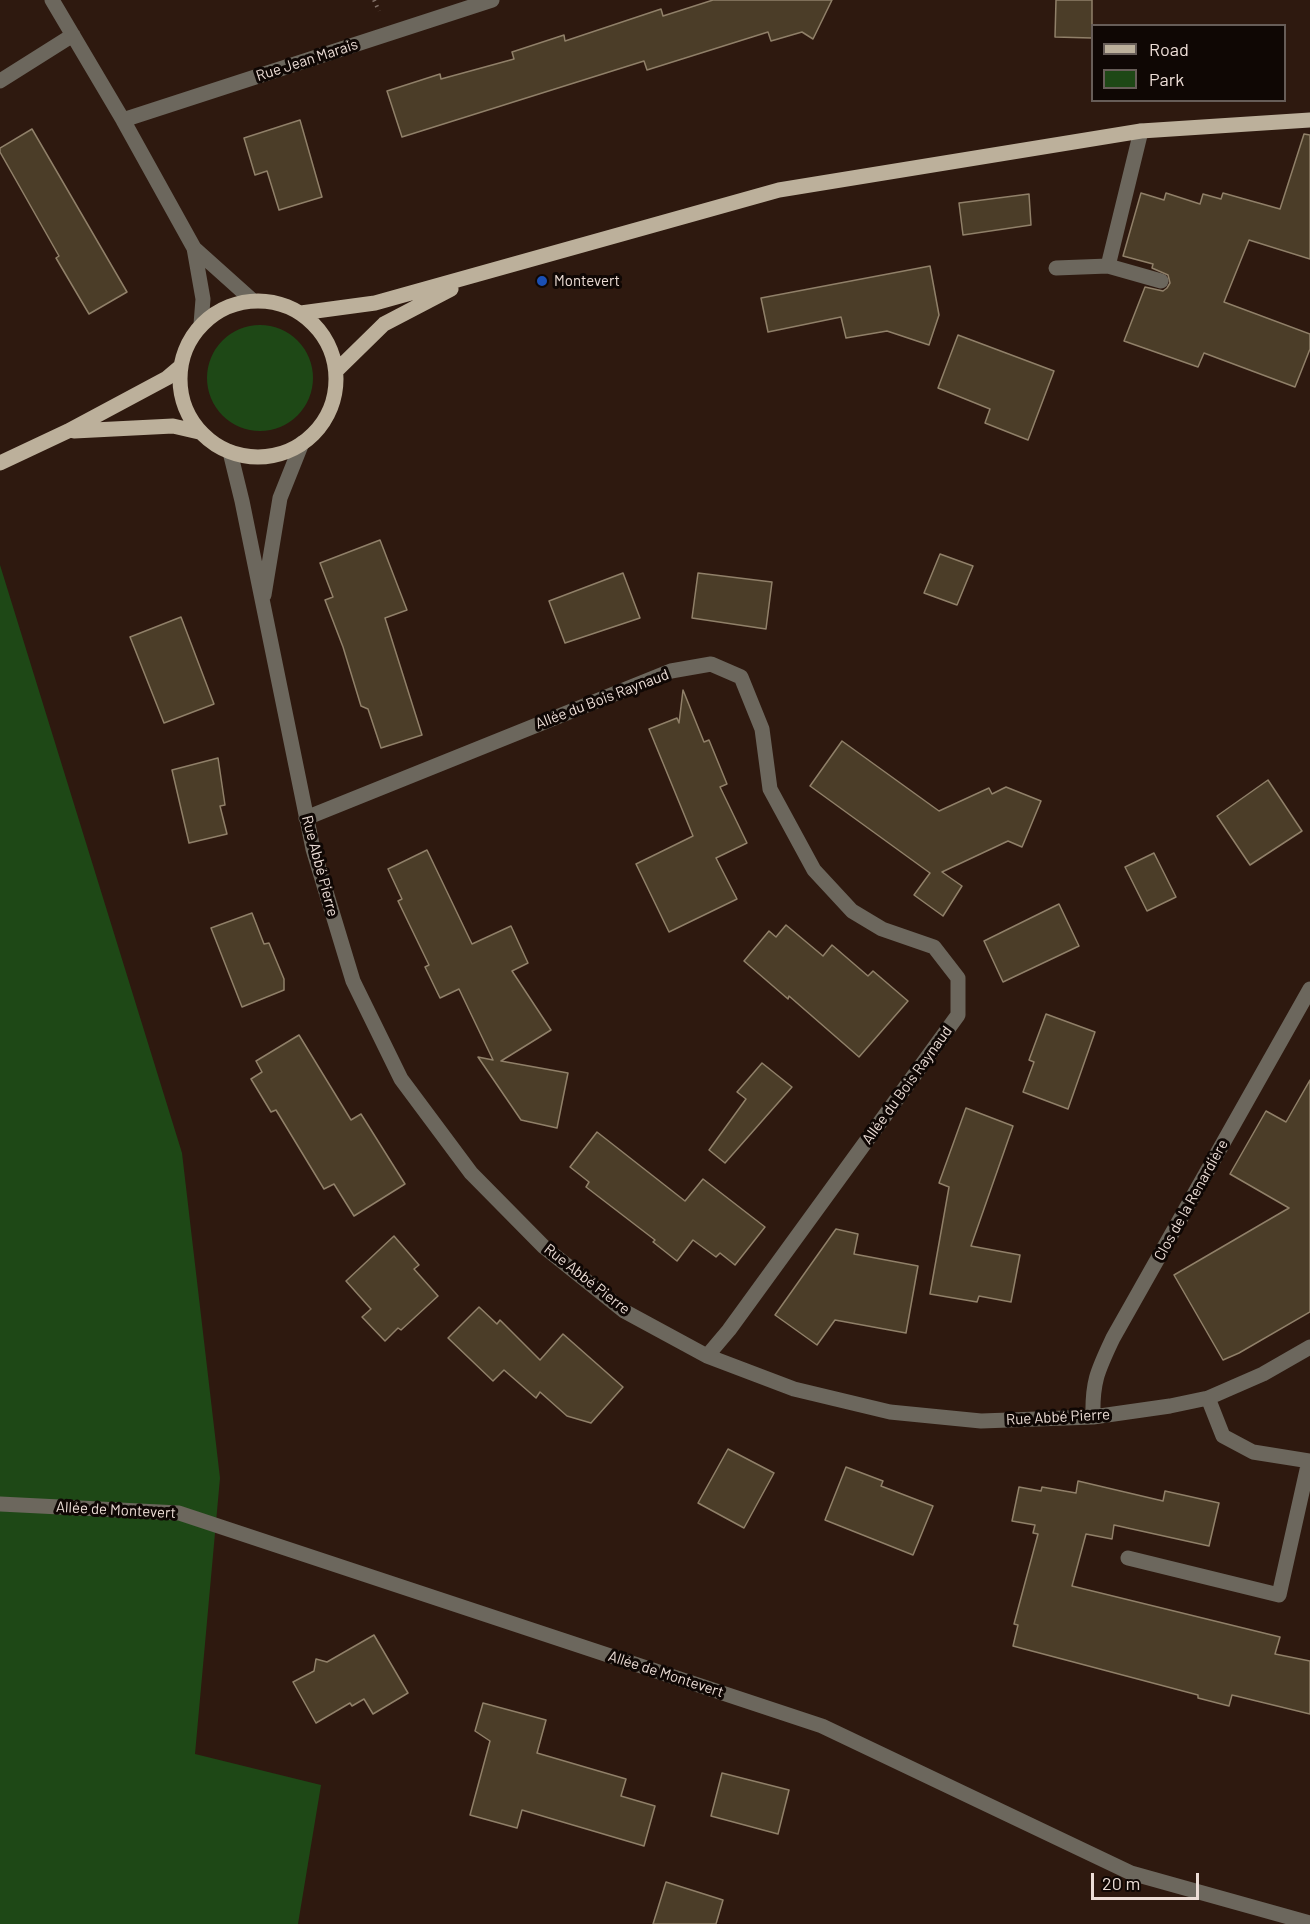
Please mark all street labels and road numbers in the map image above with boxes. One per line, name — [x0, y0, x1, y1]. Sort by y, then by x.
street label: Rue Jean Marais — [254, 35, 360, 85]
street label: Allée du Bois Raynaud — [533, 665, 671, 733]
street label: Rue Abbé Pierre — [298, 813, 342, 919]
street label: Allée du Bois Raynaud — [858, 1022, 956, 1148]
street label: Clos de la Renardière — [1150, 1136, 1232, 1264]
street label: Rue Abbé Pierre — [540, 1240, 634, 1318]
street label: Rue Abbé Pierre — [1006, 1405, 1110, 1429]
street label: Allée de Montevert — [56, 1498, 176, 1522]
street label: Allée de Montevert — [606, 1647, 726, 1701]

